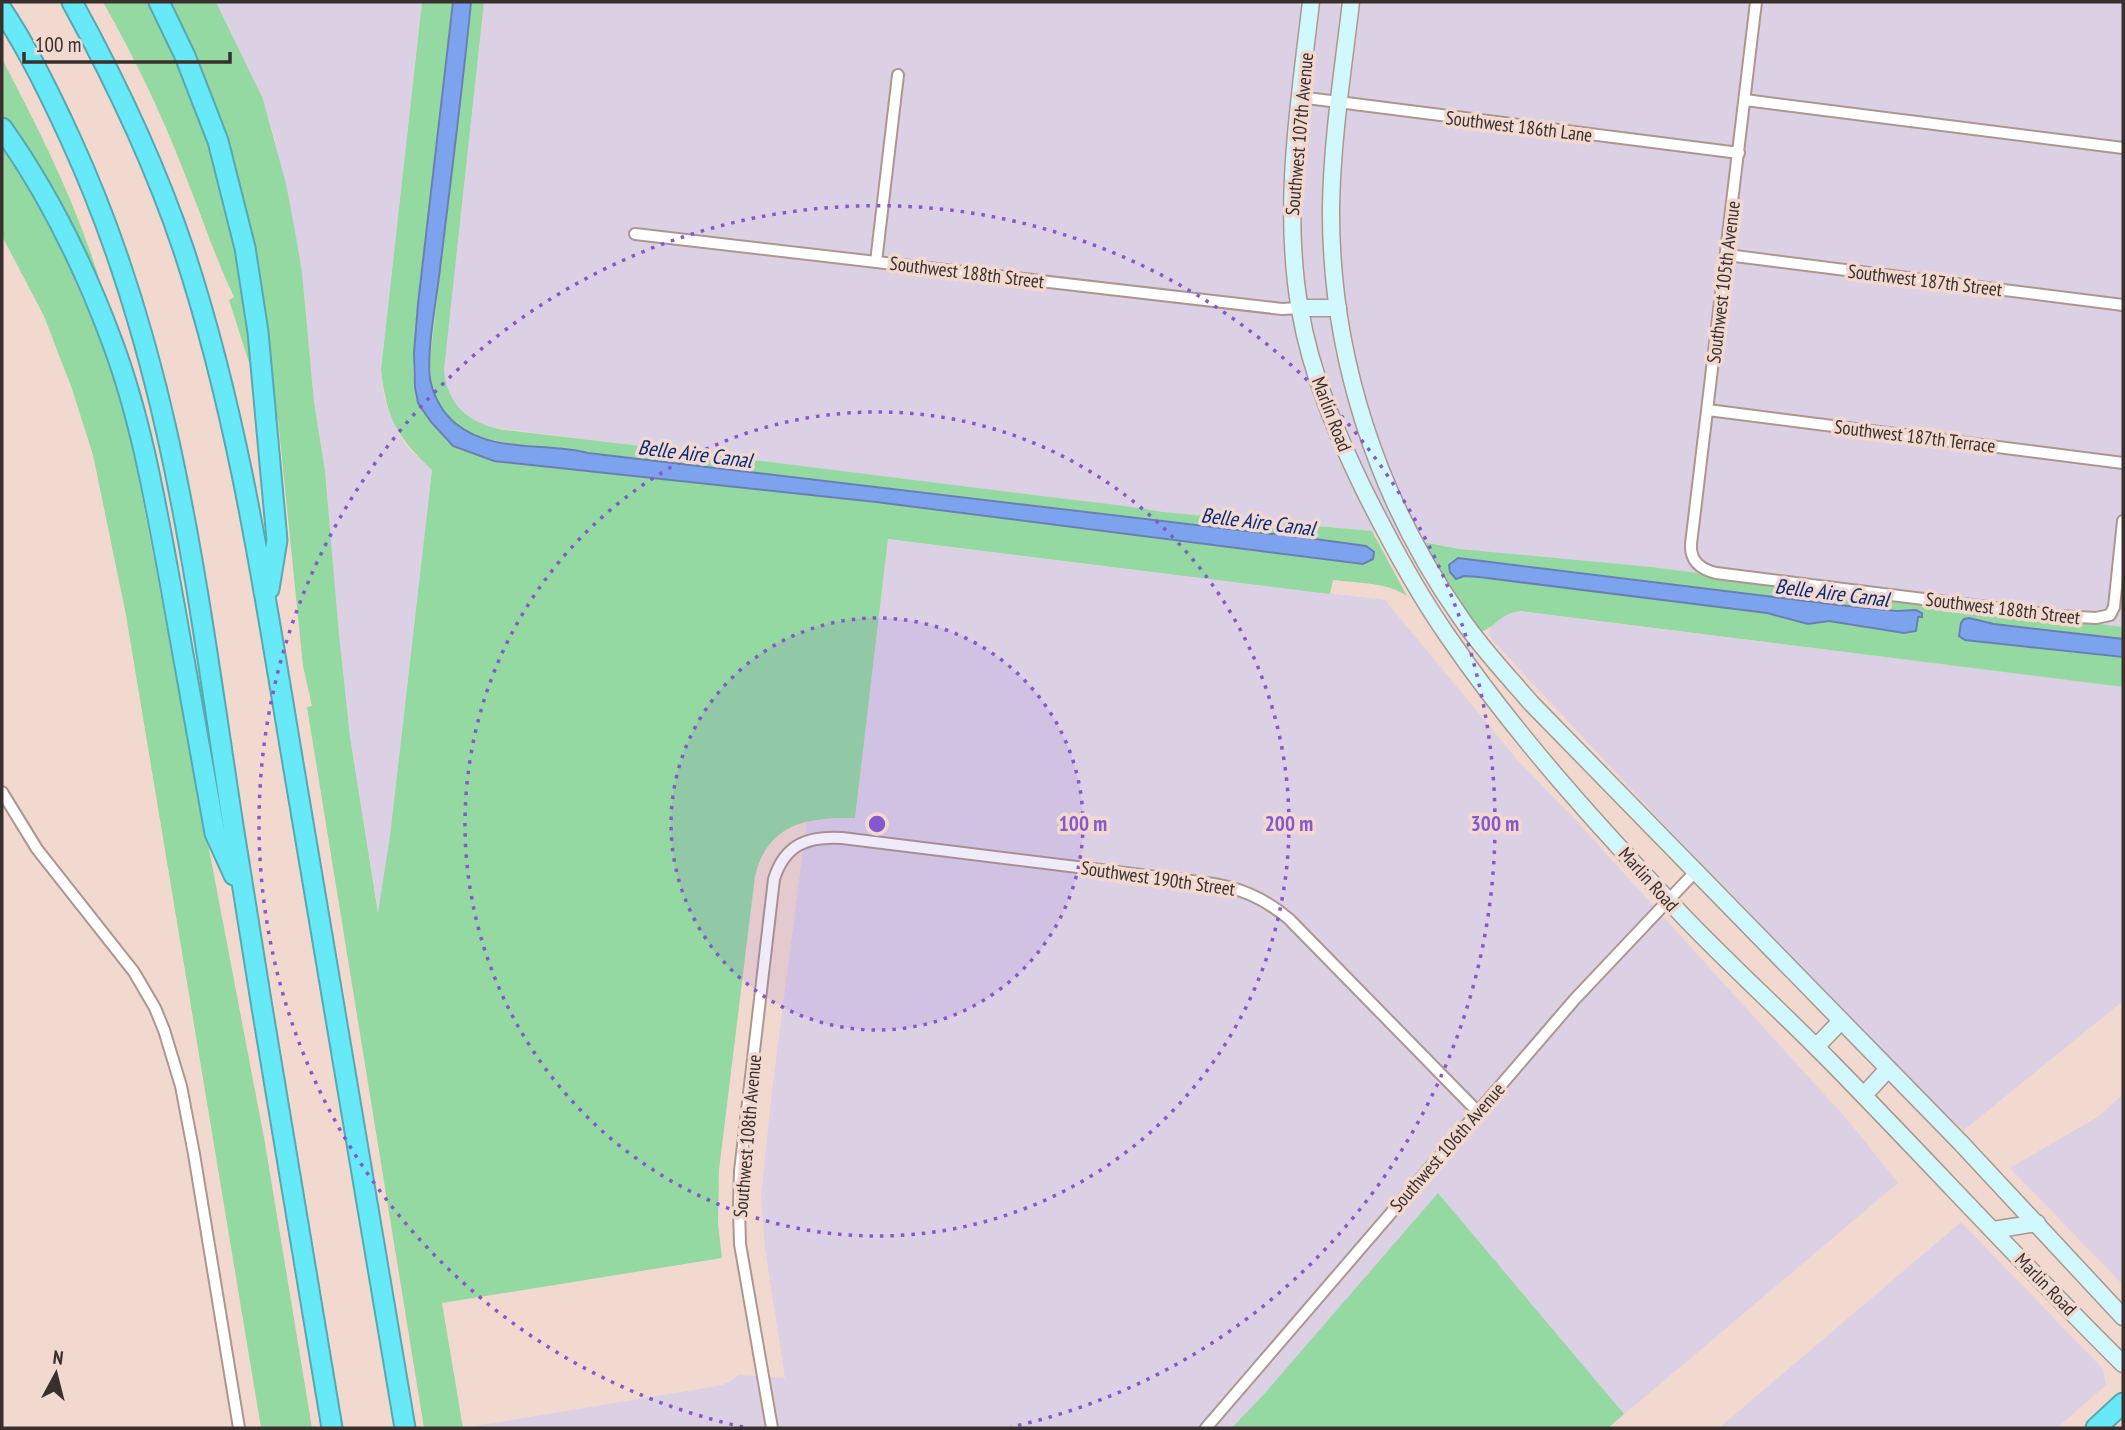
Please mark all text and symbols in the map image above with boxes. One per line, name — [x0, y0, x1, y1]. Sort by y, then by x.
scale bar — [24, 21, 231, 65]
text: 100 m — [35, 31, 81, 58]
street label: Southwest 107th Avenue — [1280, 51, 1318, 216]
street label: Southwest 186th Lane — [1444, 105, 1594, 147]
street label: Southwest 105th Avenue — [1701, 199, 1745, 365]
street label: Southwest 188th Street — [888, 251, 1046, 293]
street label: Southwest 187th Street — [1847, 259, 2004, 301]
street label: Marlin Road — [1307, 373, 1357, 455]
street label: Southwest 187th Terrace — [1833, 414, 1997, 458]
water label: Belle Aire Canal — [637, 433, 756, 474]
water label: Belle Aire Canal — [1200, 501, 1319, 542]
water label: Belle Aire Canal — [1774, 572, 1893, 613]
street label: Southwest 188th Street — [1924, 587, 2082, 629]
text: 100 m — [1059, 810, 1107, 837]
text: 200 m — [1265, 810, 1313, 837]
text: 300 m — [1471, 810, 1519, 837]
centre of rings — [865, 812, 889, 836]
street label: Marlin Road — [1614, 842, 1684, 916]
street label: Southwest 190th Street — [1079, 855, 1237, 901]
street label: Southwest 108th Avenue — [728, 1053, 766, 1219]
street label: Southwest 106th Avenue — [1384, 1077, 1510, 1217]
street label: Marlin Road — [2010, 1248, 2082, 1320]
north arrow — [21, 1339, 91, 1409]
text: N — [52, 1345, 65, 1370]

